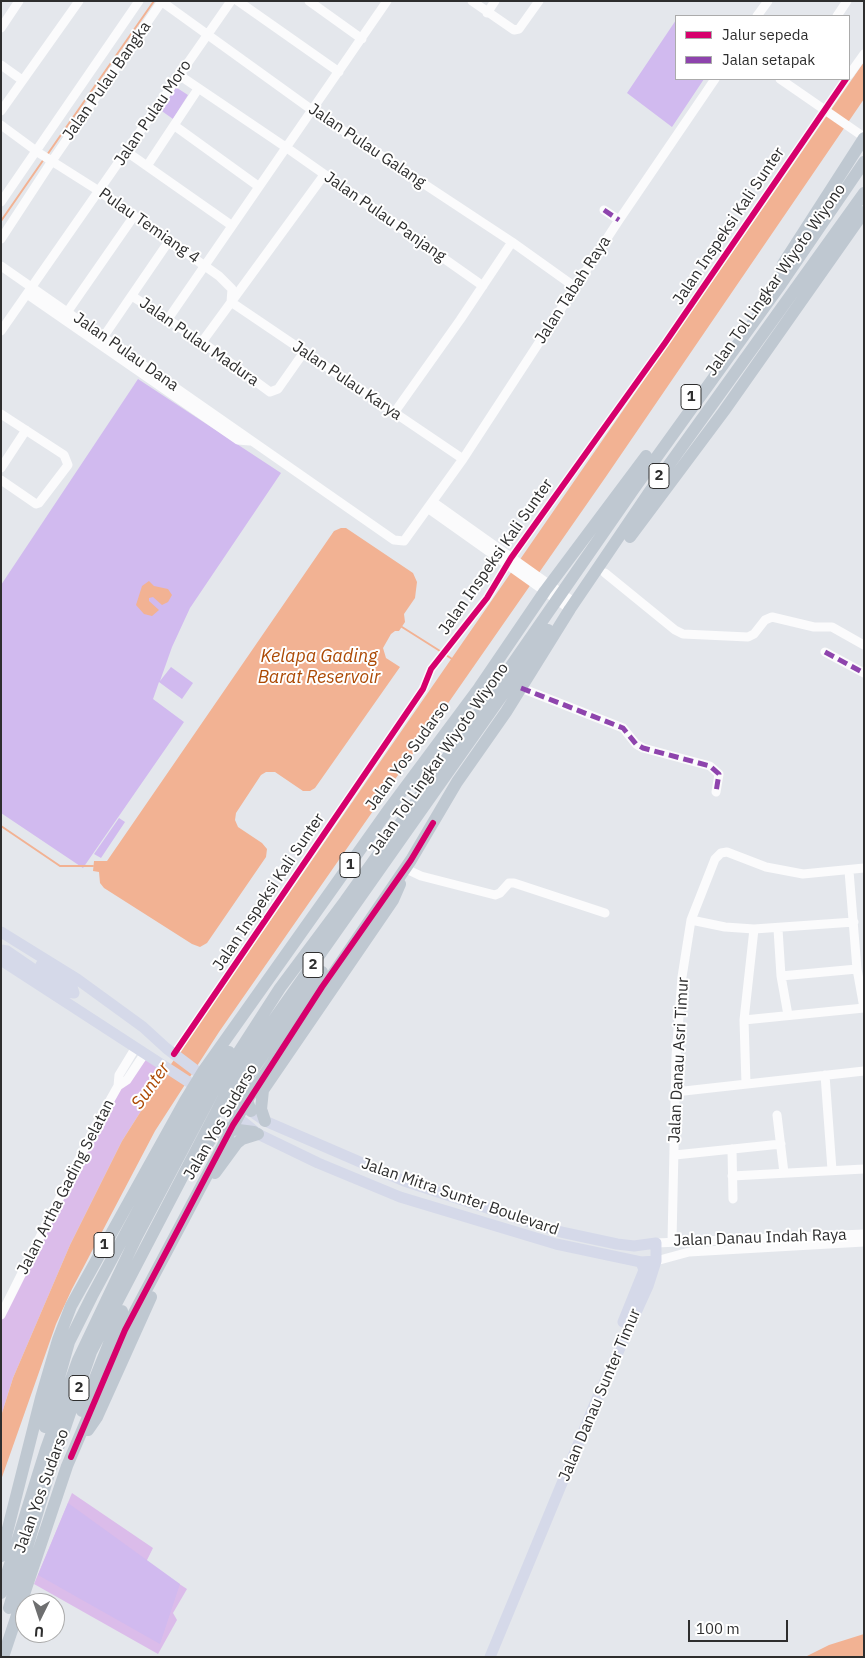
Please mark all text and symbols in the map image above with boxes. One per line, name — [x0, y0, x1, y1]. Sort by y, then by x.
legend — [675, 15, 850, 80]
street label: Jalan Pulau Bangka — [59, 18, 155, 144]
text: Jalur sepeda — [722, 25, 809, 44]
text: Jalan setapak — [722, 50, 815, 69]
street label: Jalan Pulau Moro — [110, 56, 196, 170]
street label: Jalan Pulau Galang — [305, 100, 429, 192]
street label: Jalan Inspeksi Kali Sunter — [669, 144, 789, 308]
street label: Jalan Pulau Panjang — [320, 168, 450, 266]
street label: Jalan Tol Lingkar Wiyoto Wiyono — [702, 180, 850, 380]
street label: Pulau Temiang 4 — [95, 184, 203, 268]
street label: Jalan Tabah Raya — [531, 233, 615, 347]
street label: Jalan Pulau Madura — [136, 294, 262, 390]
street label: Jalan Pulau Dana — [70, 309, 182, 395]
street label: Jalan Pulau Karya — [289, 337, 405, 425]
road number: 1 — [681, 384, 701, 410]
road number: 2 — [649, 464, 669, 488]
street label: Jalan Inspeksi Kali Sunter — [435, 475, 557, 639]
water label: Kelapa Gading Barat Reservoir — [258, 646, 380, 689]
street label: Jalan Tol Lingkar Wiyoto Wiyono — [365, 659, 513, 859]
street label: Jalan Yos Sudarso — [362, 698, 454, 814]
street label: Jalan Inspeksi Kali Sunter — [209, 810, 329, 974]
road number: 1 — [340, 852, 360, 878]
road number: 2 — [303, 952, 323, 978]
street label: Jalan Danau Asri Timur — [665, 977, 693, 1143]
water label: Sunter — [127, 1058, 175, 1114]
street label: Jalan Yos Sudarso — [180, 1061, 262, 1183]
street label: Jalan Artha Gading Selatan — [13, 1096, 119, 1278]
street label: Jalan Mitra Sunter Boulevard — [359, 1154, 561, 1240]
street label: Jalan Danau Indah Raya — [673, 1225, 847, 1251]
road number: 1 — [94, 1232, 114, 1258]
street label: Jalan Danau Sunter Timur — [555, 1306, 645, 1484]
road number: 2 — [69, 1376, 89, 1400]
street label: Jalan Yos Sudarso — [11, 1426, 73, 1556]
north arrow — [15, 1593, 65, 1643]
scale bar — [690, 1610, 790, 1642]
text: 100 m — [696, 1619, 740, 1638]
text: U — [34, 1623, 44, 1641]

